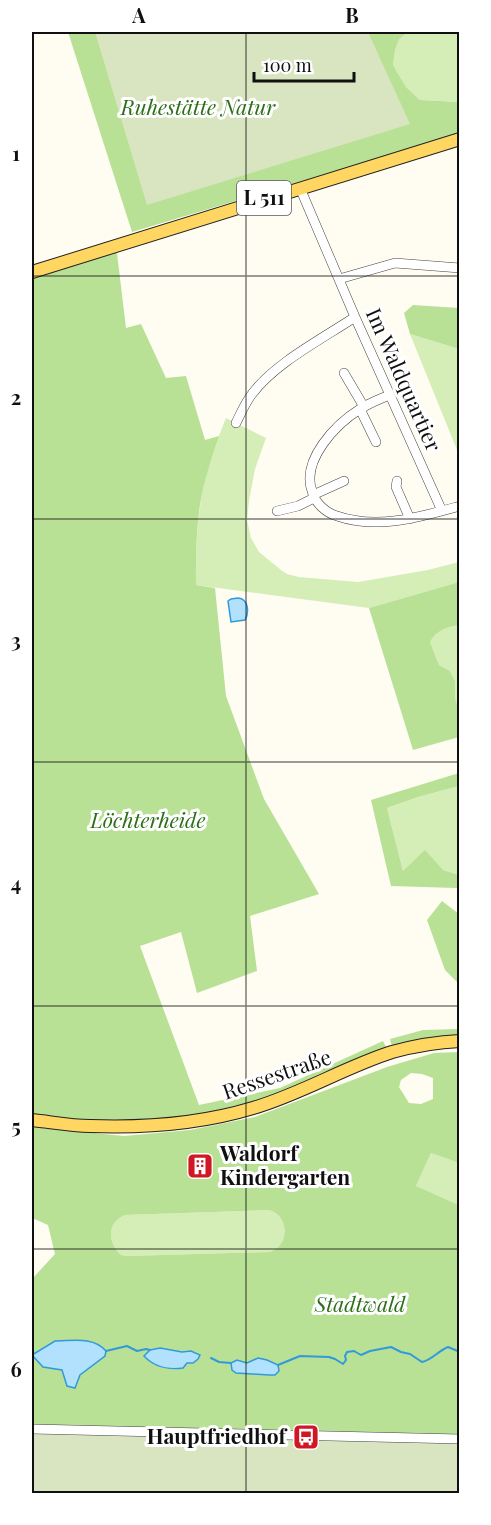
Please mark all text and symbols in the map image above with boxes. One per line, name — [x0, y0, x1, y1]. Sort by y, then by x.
text: A — [131, 1, 146, 28]
text: B — [345, 1, 359, 28]
scale bar — [254, 45, 354, 83]
text: 100 m — [263, 53, 312, 77]
park label: Ruhestätte Natur — [120, 92, 276, 120]
text: 1 — [12, 139, 20, 166]
road number: L 511 — [237, 181, 291, 215]
street label: Im Waldquartier — [361, 303, 449, 456]
text: 2 — [11, 383, 21, 410]
text: 3 — [11, 626, 21, 653]
park label: Löchterheide — [90, 805, 205, 833]
text: 4 — [11, 869, 21, 896]
street label: Ressestraße — [218, 1041, 334, 1105]
text: 5 — [11, 1112, 21, 1139]
place label: Waldorf Kindergarten — [219, 1138, 350, 1190]
building icon: Waldorf Kindergarten — [185, 1151, 215, 1181]
park label: Stadtwald — [314, 1289, 406, 1317]
text: 6 — [10, 1355, 22, 1382]
place label: Hauptfriedhof — [147, 1421, 289, 1449]
bus stop icon: Hauptfriedhof — [291, 1422, 321, 1452]

